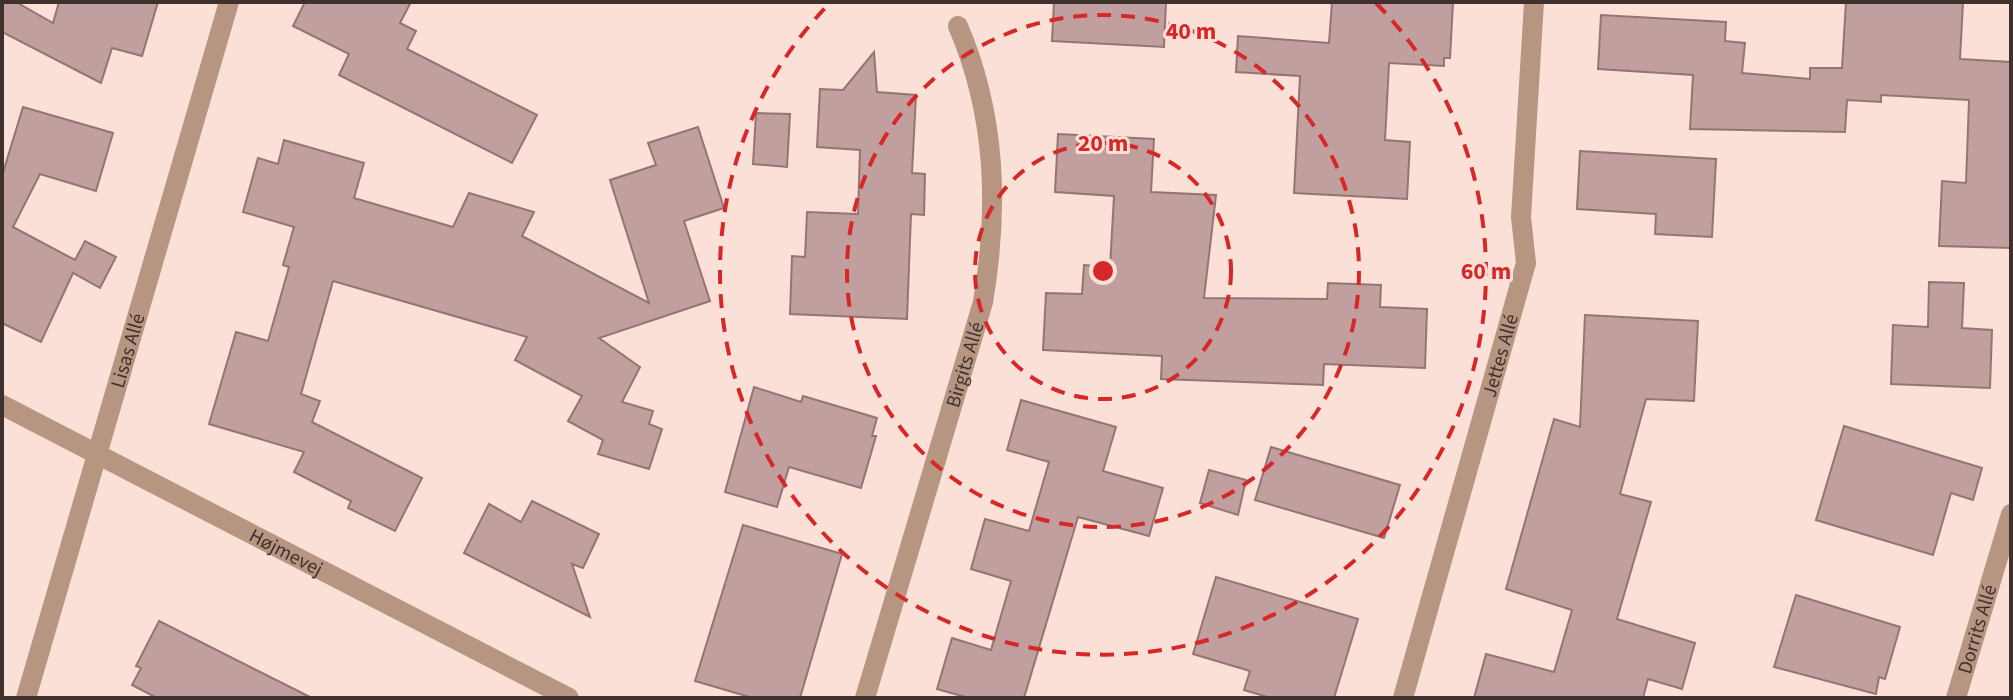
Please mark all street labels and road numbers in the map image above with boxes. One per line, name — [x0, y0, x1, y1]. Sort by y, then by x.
street label: Lisas Allé — [104, 310, 152, 391]
street label: Jettes Allé — [1476, 311, 1526, 401]
street label: Birgits Allé — [939, 318, 991, 411]
street label: Højmevej — [244, 522, 328, 584]
street label: Dorrits Allé — [1951, 581, 2004, 677]

